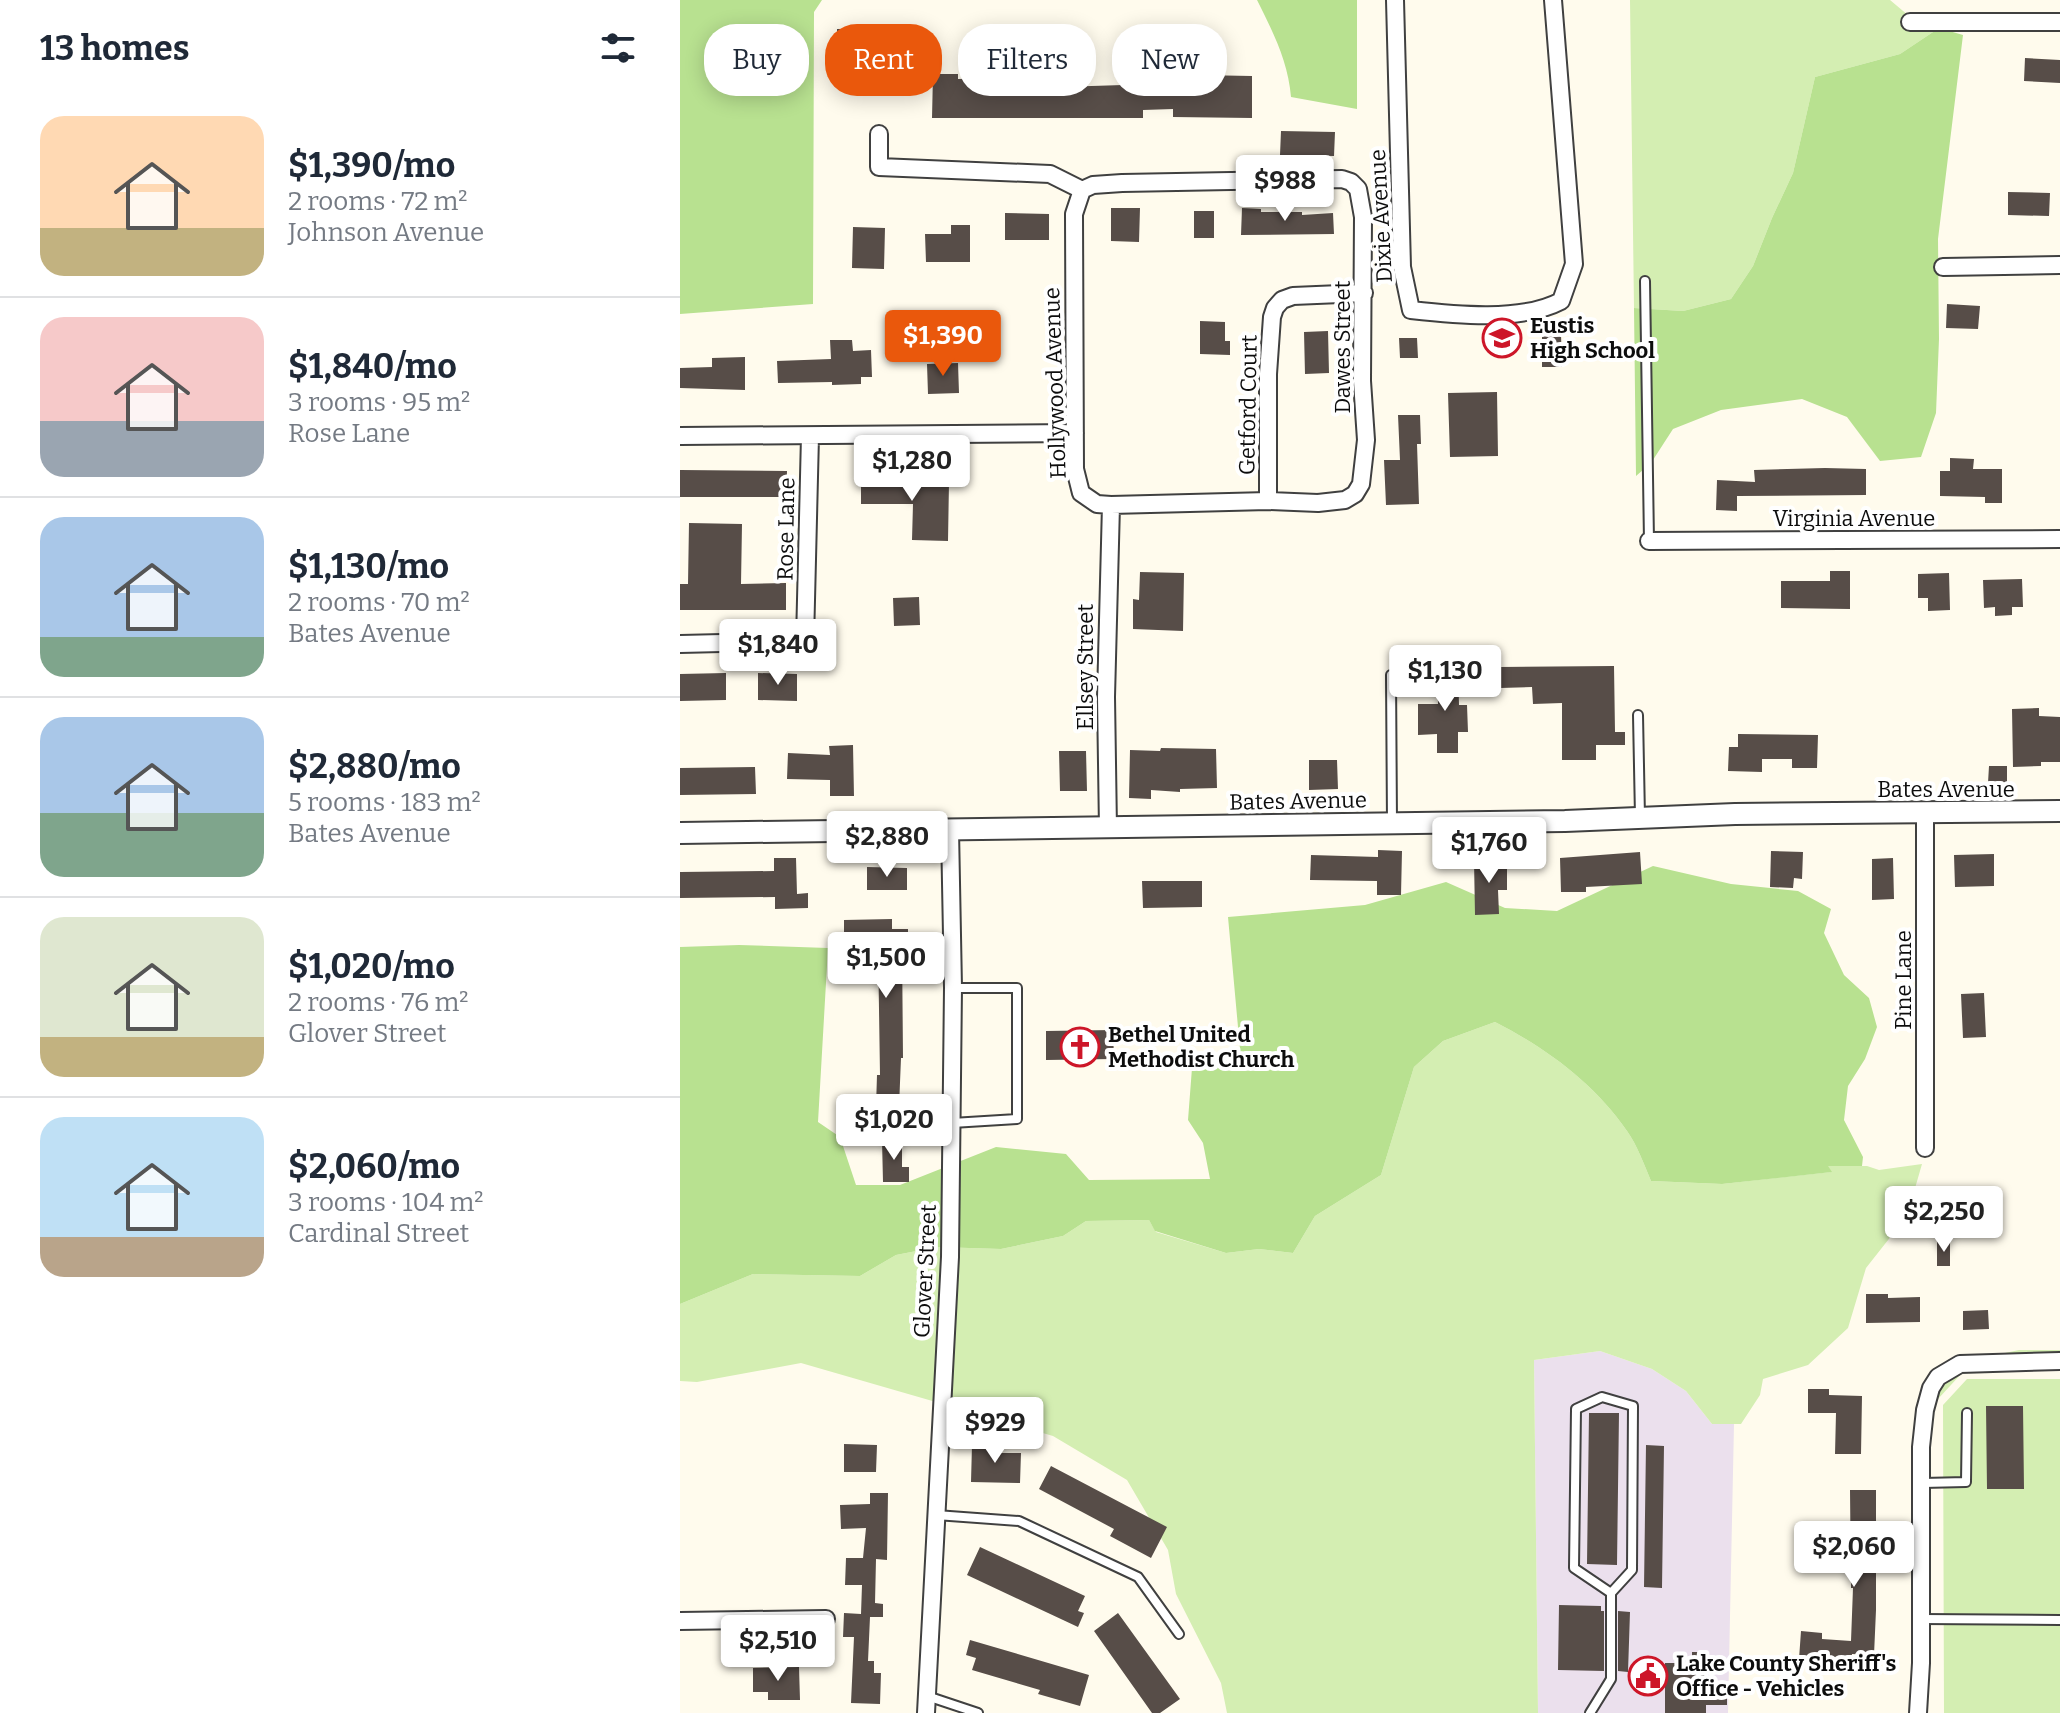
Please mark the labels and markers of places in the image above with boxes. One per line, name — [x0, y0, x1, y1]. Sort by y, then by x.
pin: $988 — [1238, 155, 1332, 223]
pin: $1,390 — [878, 310, 1008, 378]
place label: Eustis High School — [1530, 312, 1655, 364]
school or university icon: Eustis High School — [1481, 317, 1523, 359]
pin: $1,280 — [847, 435, 977, 503]
pin: $1,840 — [713, 619, 843, 687]
pin: $1,130 — [1380, 645, 1510, 713]
pin: $2,880 — [822, 811, 952, 879]
pin: $1,760 — [1424, 817, 1554, 885]
pin: $1,500 — [821, 932, 951, 1000]
place label: Bethel United Methodist Church — [1108, 1021, 1295, 1073]
church icon: Bethel United Methodist Church — [1059, 1026, 1101, 1068]
pin: $1,020 — [829, 1094, 959, 1162]
pin: $2,250 — [1879, 1186, 2009, 1254]
pin: $929 — [948, 1397, 1042, 1465]
pin: $2,060 — [1789, 1521, 1919, 1589]
pin: $2,510 — [713, 1615, 843, 1683]
place label: Lake County Sheriff's Office - Vehicles — [1676, 1650, 1896, 1702]
public building icon: Lake County Sheriff's Office - Vehicles — [1627, 1655, 1669, 1697]

